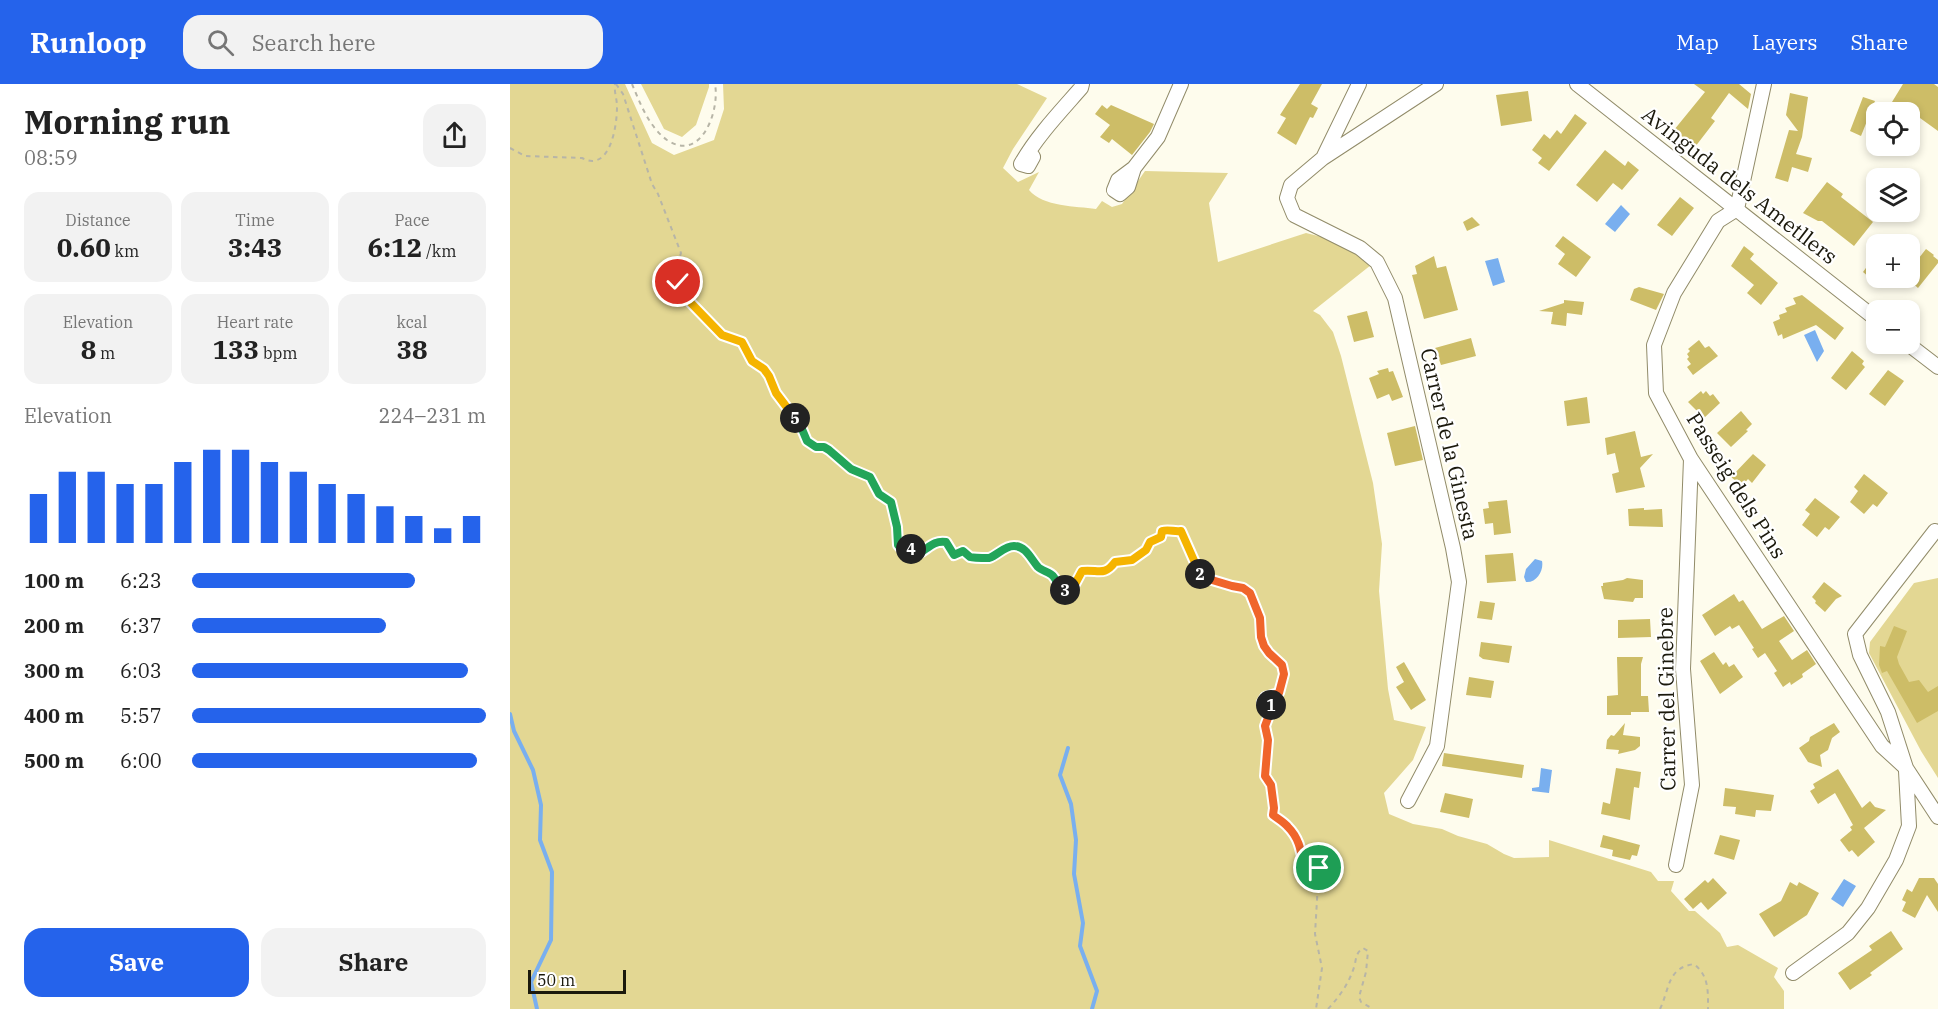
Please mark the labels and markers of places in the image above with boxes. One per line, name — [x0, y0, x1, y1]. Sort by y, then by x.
pin — [652, 256, 703, 307]
pin: 5 — [780, 403, 810, 433]
pin: 4 — [896, 534, 926, 564]
pin: 2 — [1185, 559, 1215, 589]
pin: 3 — [1050, 575, 1080, 605]
pin: 1 — [1256, 690, 1286, 720]
pin — [1293, 842, 1344, 893]

